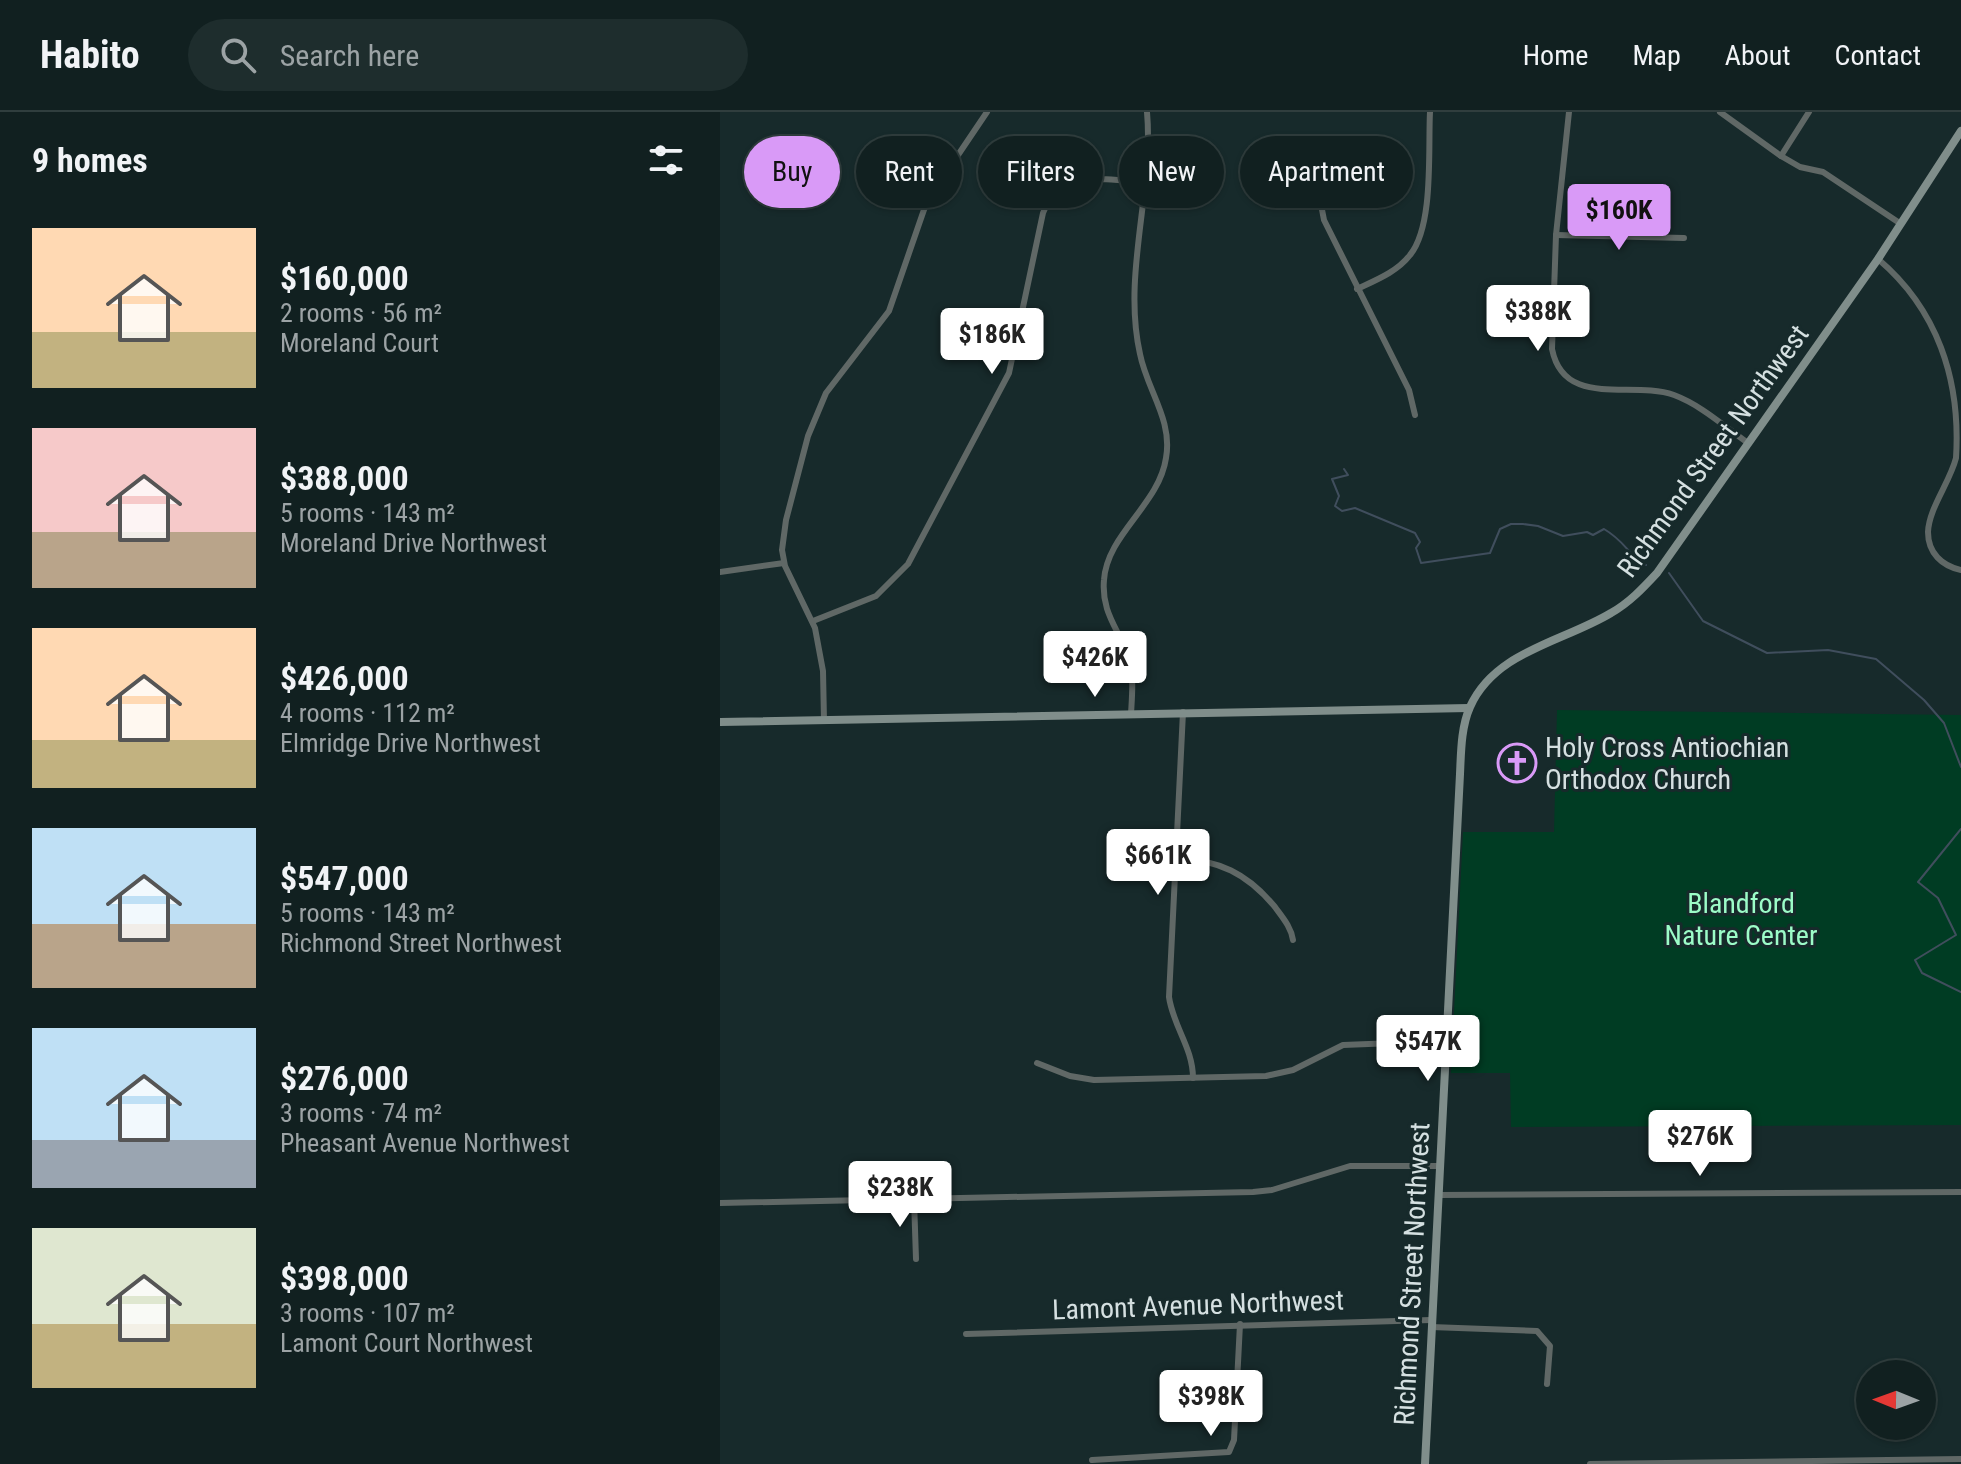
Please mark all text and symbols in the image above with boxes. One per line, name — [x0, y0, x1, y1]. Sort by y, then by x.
search box — [188, 19, 748, 91]
text: Habito — [40, 33, 140, 77]
icon: search — [216, 33, 260, 77]
text: Search here — [280, 38, 419, 73]
text: Home — [1523, 39, 1588, 72]
text: Map — [1632, 39, 1681, 72]
text: About — [1725, 39, 1791, 72]
text: Contact — [1835, 39, 1921, 72]
chip: Buy — [744, 136, 840, 208]
chip: Rent — [856, 136, 962, 208]
chip: Filters — [978, 136, 1103, 208]
chip: New — [1119, 136, 1224, 208]
chip: Apartment — [1240, 136, 1413, 208]
icon: filters — [644, 138, 688, 182]
text: 9 homes — [32, 140, 148, 180]
pin: $160K — [1563, 184, 1675, 252]
text: $160K — [1586, 195, 1652, 225]
text: $160,000 — [280, 258, 409, 298]
icon: home — [96, 260, 192, 356]
pin: $388K — [1482, 285, 1594, 353]
text: $388K — [1505, 296, 1571, 326]
text: 2 rooms · 56 m² — [280, 298, 442, 328]
pin: $186K — [936, 308, 1048, 376]
street label: Richmond Street Northwest — [1610, 318, 1816, 584]
text: $186K — [959, 319, 1025, 349]
text: Moreland Court — [280, 328, 439, 358]
text: $388,000 — [280, 458, 409, 498]
icon: home — [96, 460, 192, 556]
text: 5 rooms · 143 m² — [280, 498, 455, 528]
text: Moreland Drive Northwest — [280, 528, 547, 558]
pin: $426K — [1039, 631, 1151, 699]
text: $426K — [1062, 642, 1128, 672]
text: $426,000 — [280, 658, 409, 698]
icon: home — [96, 660, 192, 756]
text: 4 rooms · 112 m² — [280, 698, 455, 728]
text: Elmridge Drive Northwest — [280, 728, 541, 758]
place label: Holy Cross Antiochian Orthodox Church — [1545, 731, 1789, 796]
church icon: Holy Cross Antiochian Orthodox Church — [1496, 742, 1538, 784]
pin: $661K — [1102, 829, 1214, 897]
text: $661K — [1125, 840, 1191, 870]
text: $547,000 — [280, 858, 409, 898]
icon: home — [96, 860, 192, 956]
park label: Blandford Nature Center — [1665, 887, 1817, 952]
text: 5 rooms · 143 m² — [280, 898, 455, 928]
text: Richmond Street Northwest — [280, 928, 562, 958]
pin: $547K — [1372, 1015, 1484, 1083]
text: $547K — [1395, 1026, 1461, 1056]
text: $276,000 — [280, 1058, 409, 1098]
icon: home — [96, 1060, 192, 1156]
text: 3 rooms · 74 m² — [280, 1098, 442, 1128]
pin: $276K — [1644, 1110, 1756, 1178]
text: $276K — [1667, 1121, 1733, 1151]
street label: Richmond Street Northwest — [1388, 1122, 1436, 1426]
text: Pheasant Avenue Northwest — [280, 1128, 570, 1158]
pin: $238K — [844, 1161, 956, 1229]
text: $238K — [867, 1172, 933, 1202]
text: $398,000 — [280, 1258, 409, 1298]
icon: home — [96, 1260, 192, 1356]
street label: Lamont Avenue Northwest — [1052, 1283, 1344, 1327]
text: 3 rooms · 107 m² — [280, 1298, 455, 1328]
text: Lamont Court Northwest — [280, 1328, 533, 1358]
north arrow — [1856, 1360, 1936, 1440]
map controls — [1856, 1360, 1936, 1440]
pin: $398K — [1155, 1370, 1267, 1438]
text: $398K — [1178, 1381, 1244, 1411]

